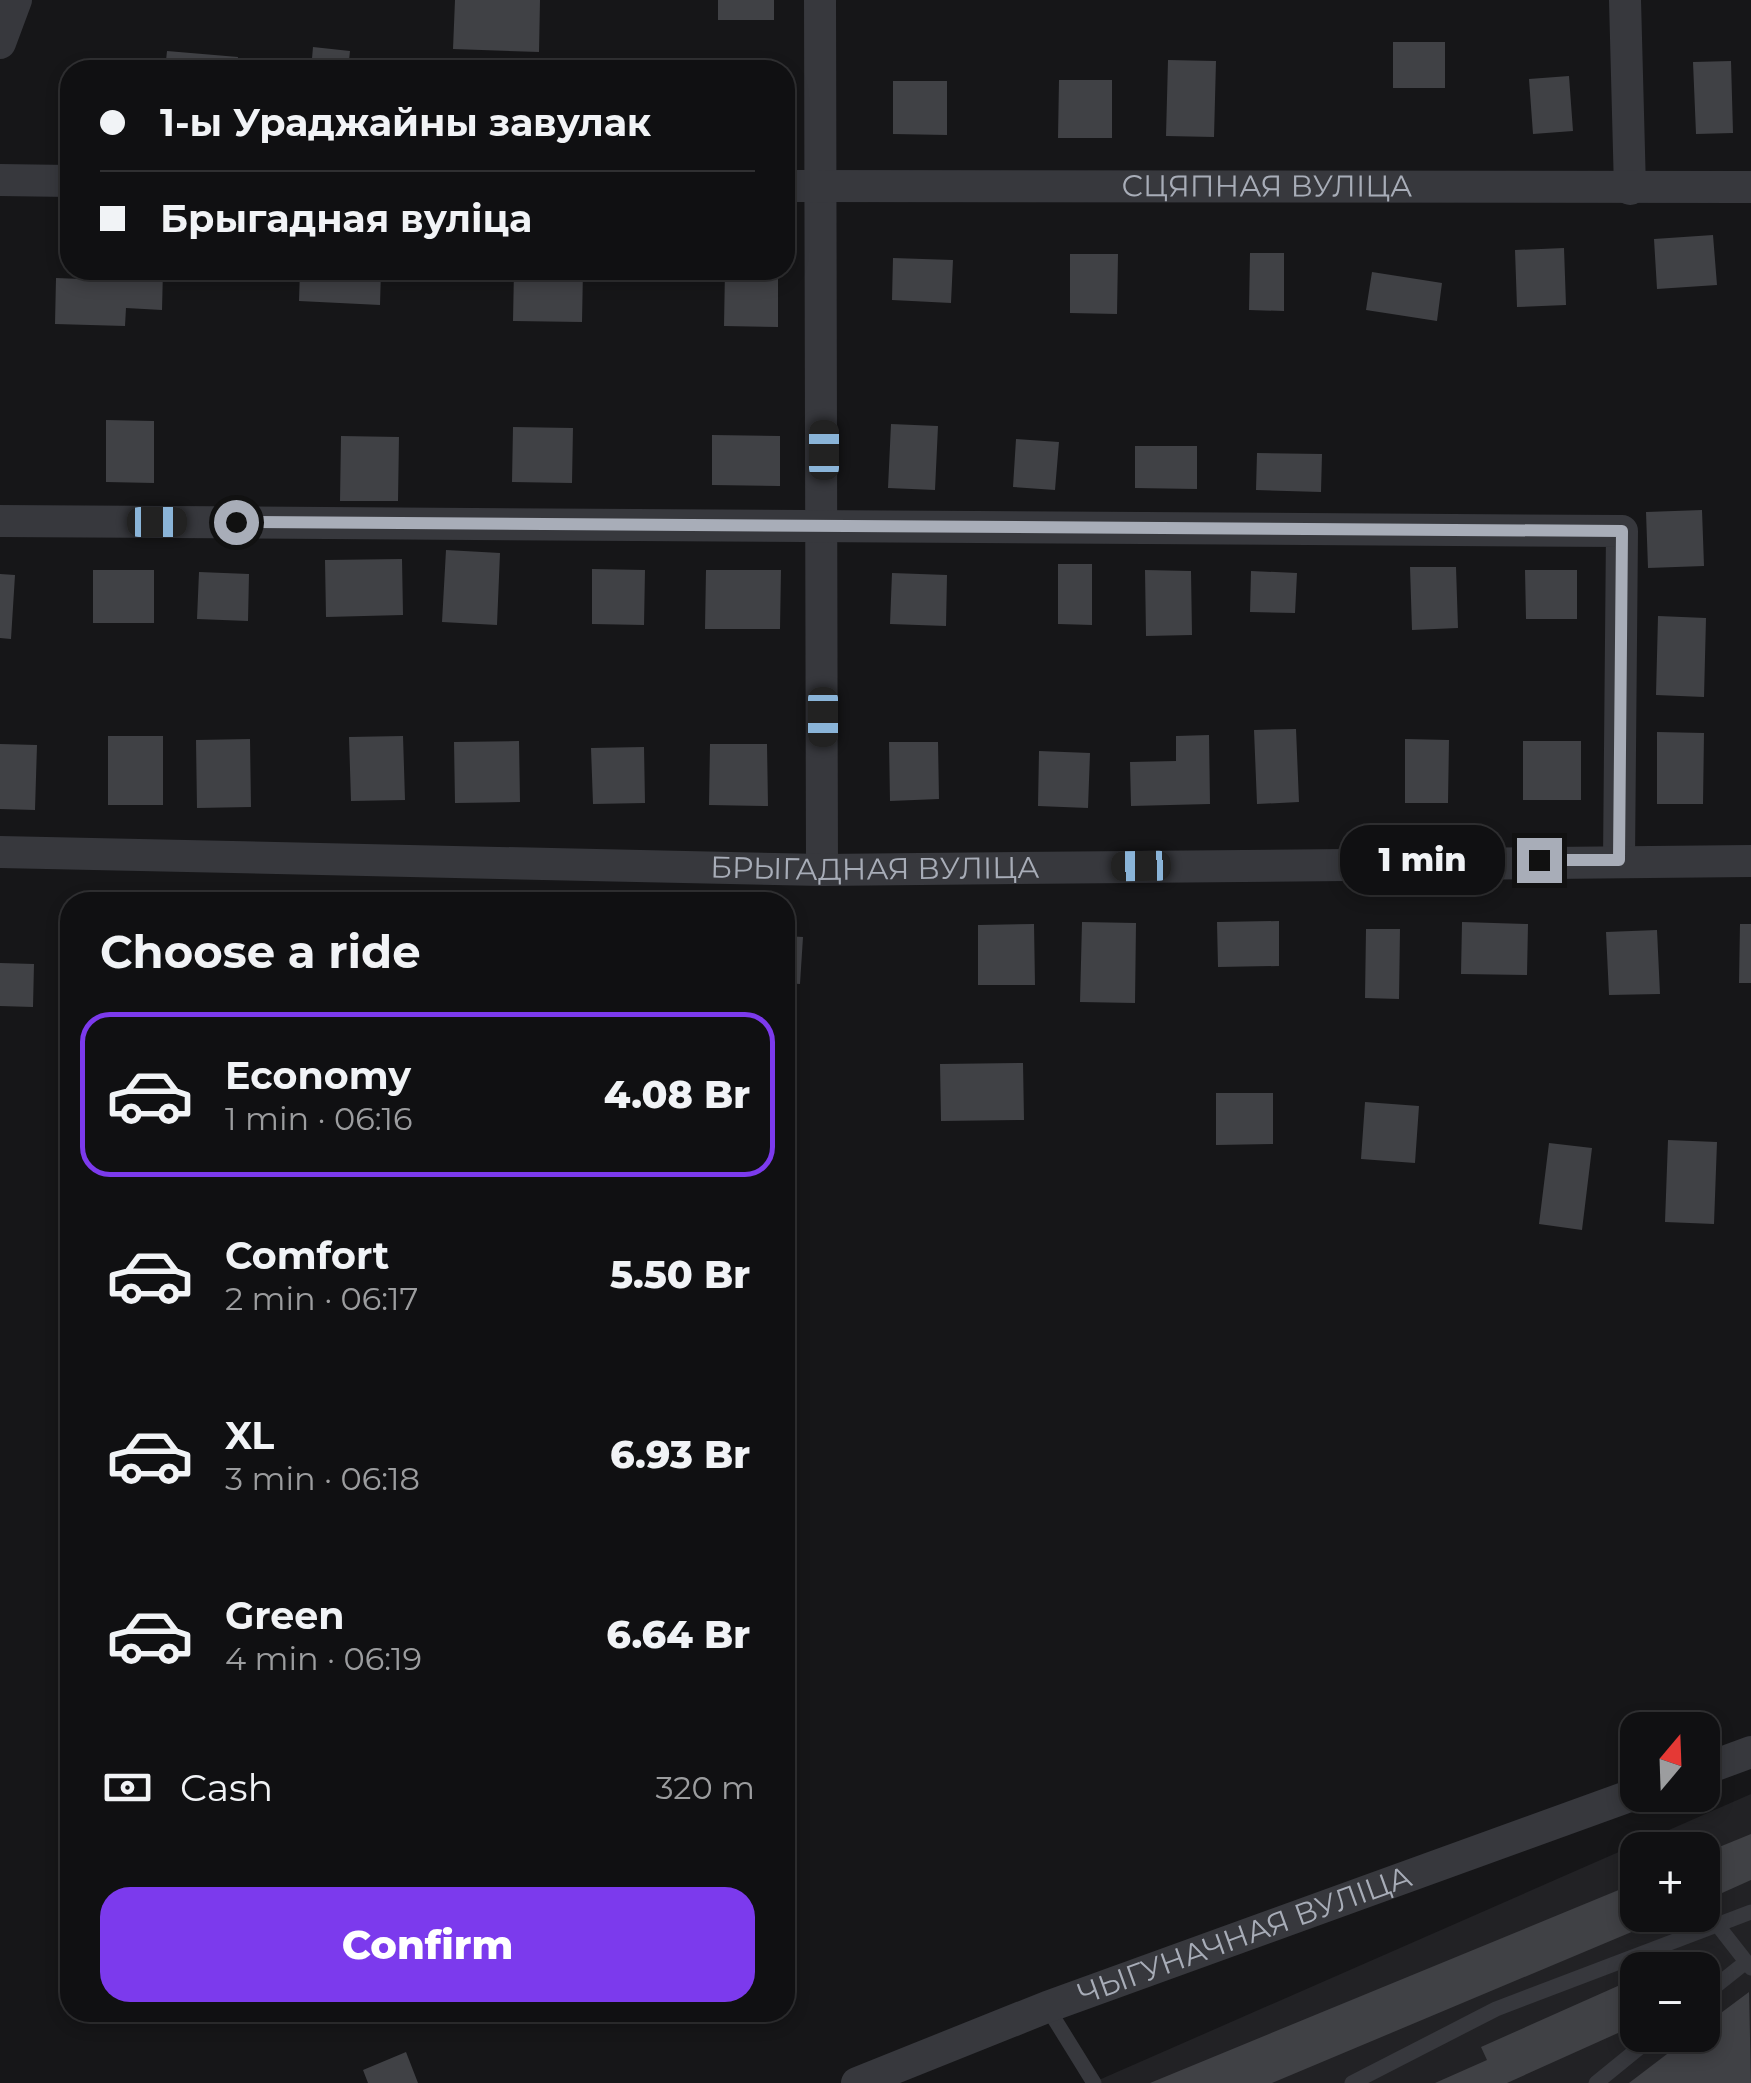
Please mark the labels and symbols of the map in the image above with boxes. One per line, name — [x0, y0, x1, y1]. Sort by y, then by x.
street label: СЦЯПНАЯ ВУЛІЦА — [1122, 167, 1412, 205]
car — [809, 420, 839, 480]
route start — [214, 500, 259, 545]
car — [127, 507, 187, 537]
car — [808, 687, 838, 747]
callout: 1 min — [1339, 825, 1504, 895]
route end — [1517, 838, 1562, 883]
street label: БРЫГАДНАЯ ВУЛІЦА — [710, 849, 1040, 888]
car — [1111, 850, 1171, 882]
north arrow — [1620, 1712, 1720, 1812]
street label: ЧЫГУНАЧНАЯ ВУЛІЦА — [1073, 1858, 1416, 2012]

